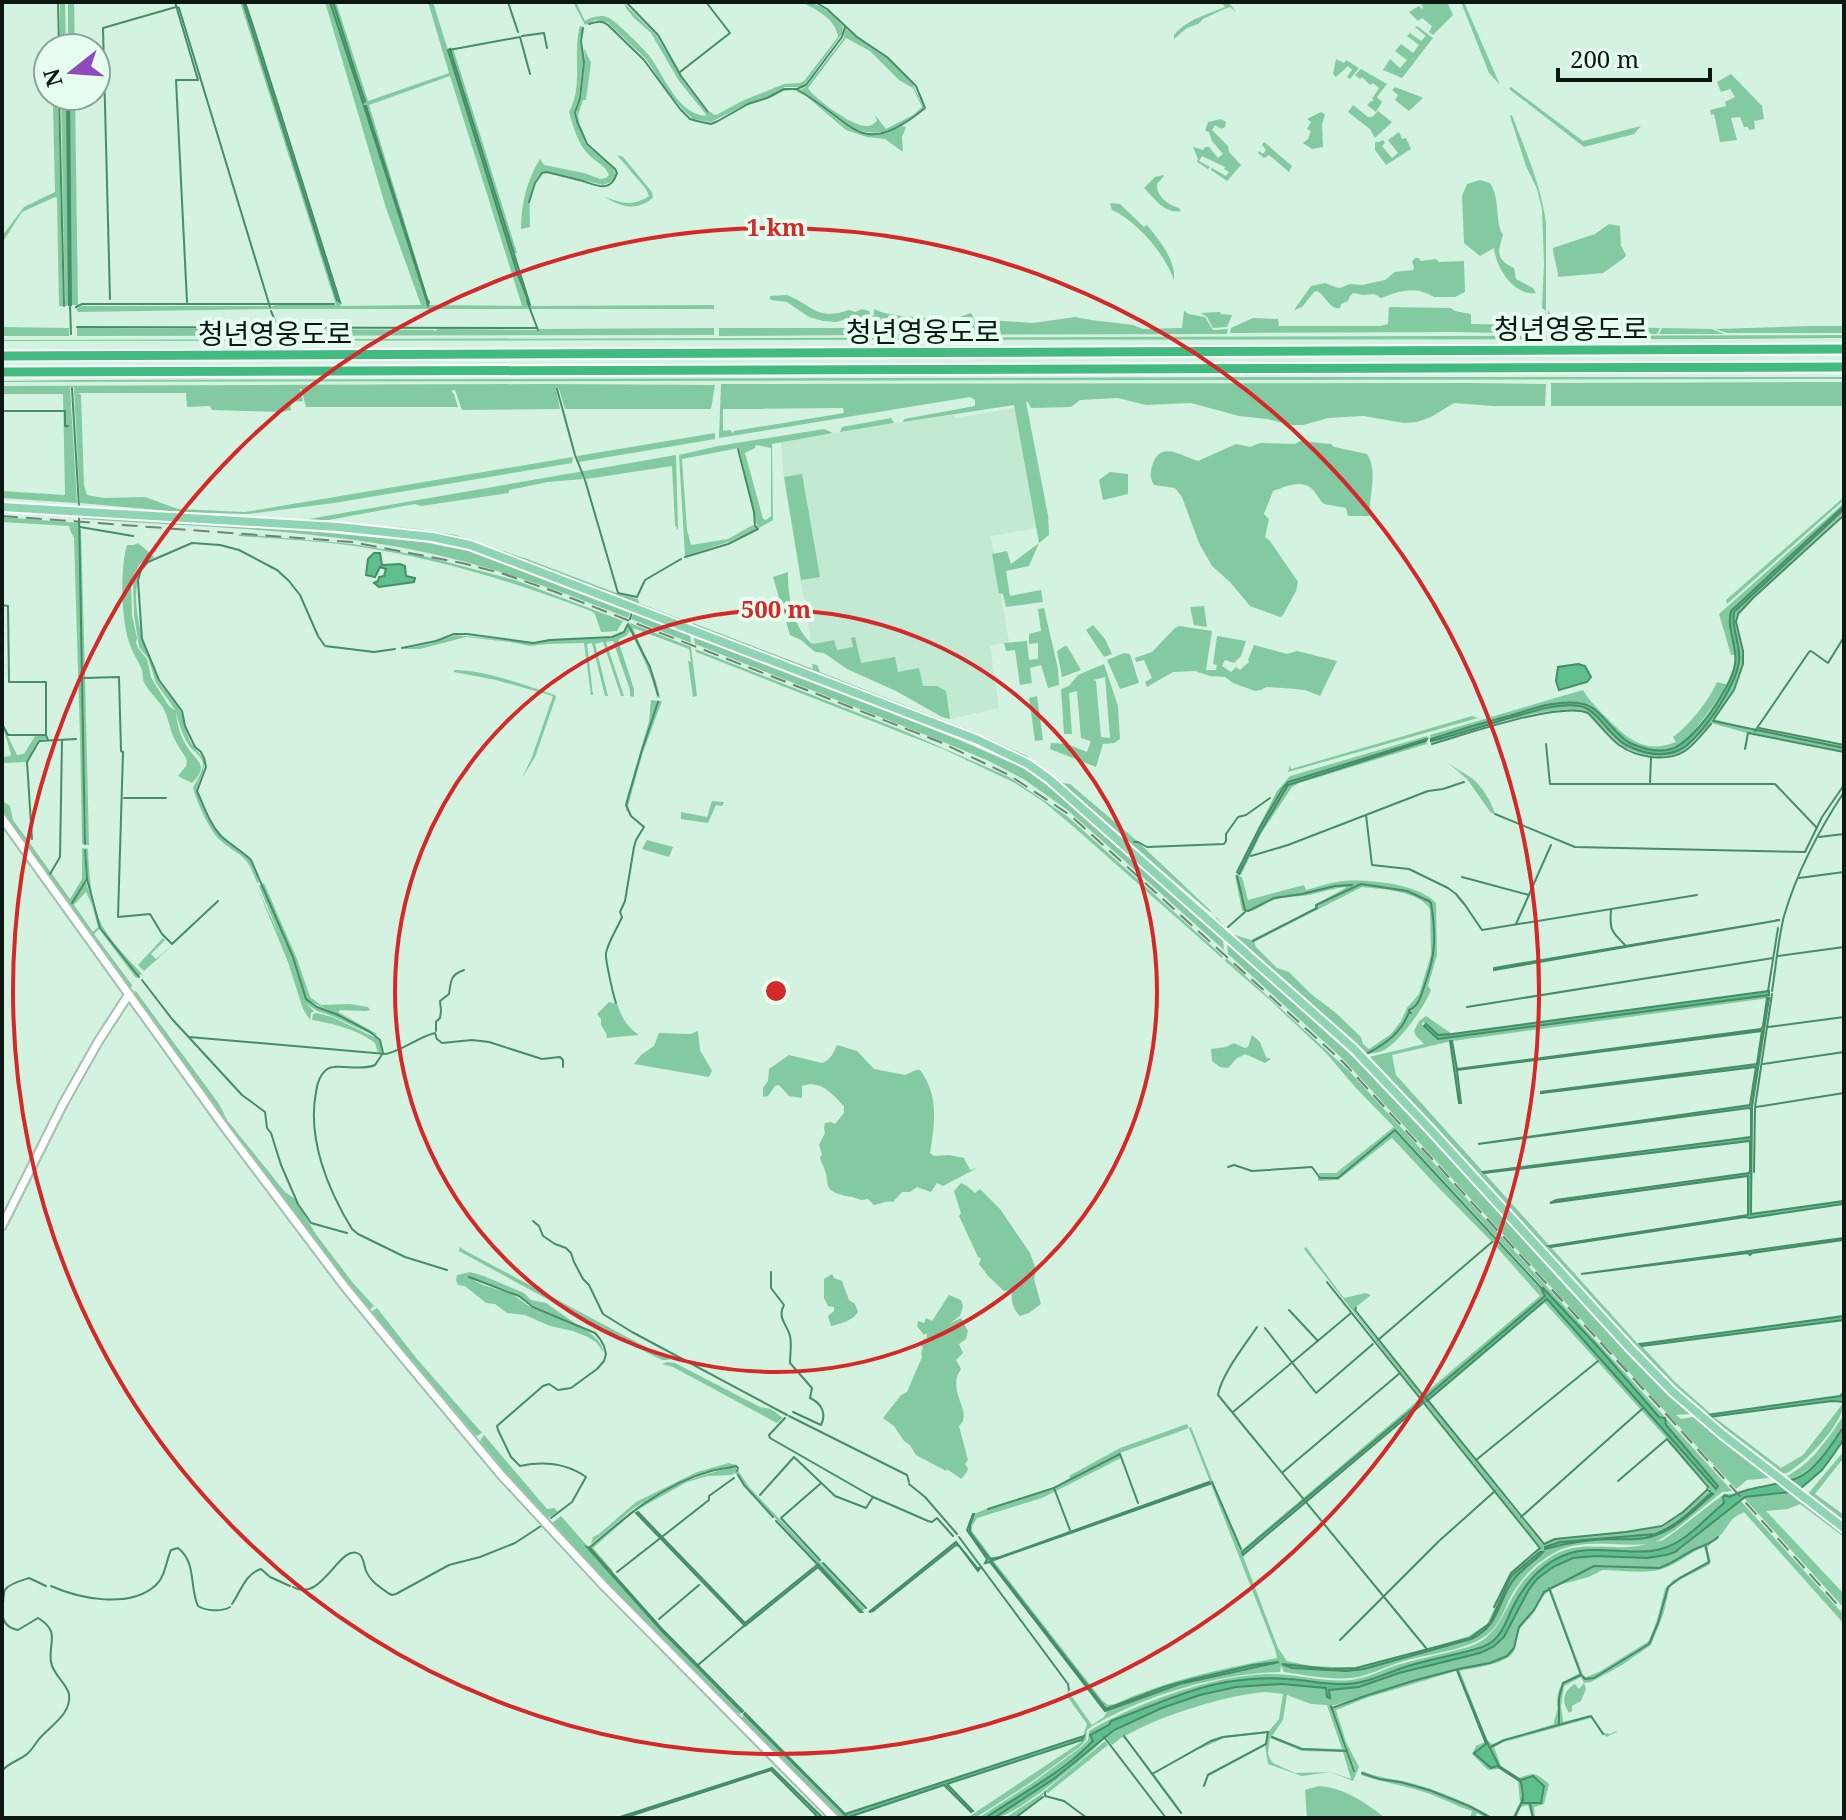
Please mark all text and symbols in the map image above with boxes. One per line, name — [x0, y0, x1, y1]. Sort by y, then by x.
north arrow — [32, 32, 112, 112]
scale bar — [1558, 32, 1710, 82]
text: 200 m — [1570, 42, 1639, 75]
text: N — [35, 65, 69, 91]
text: 1 km — [747, 210, 806, 243]
street label: 청년영웅도로 — [1494, 309, 1648, 347]
street label: 청년영웅도로 — [846, 312, 1000, 350]
street label: 청년영웅도로 — [198, 314, 352, 352]
text: 500 m — [741, 592, 812, 625]
centre of rings — [762, 977, 790, 1005]

